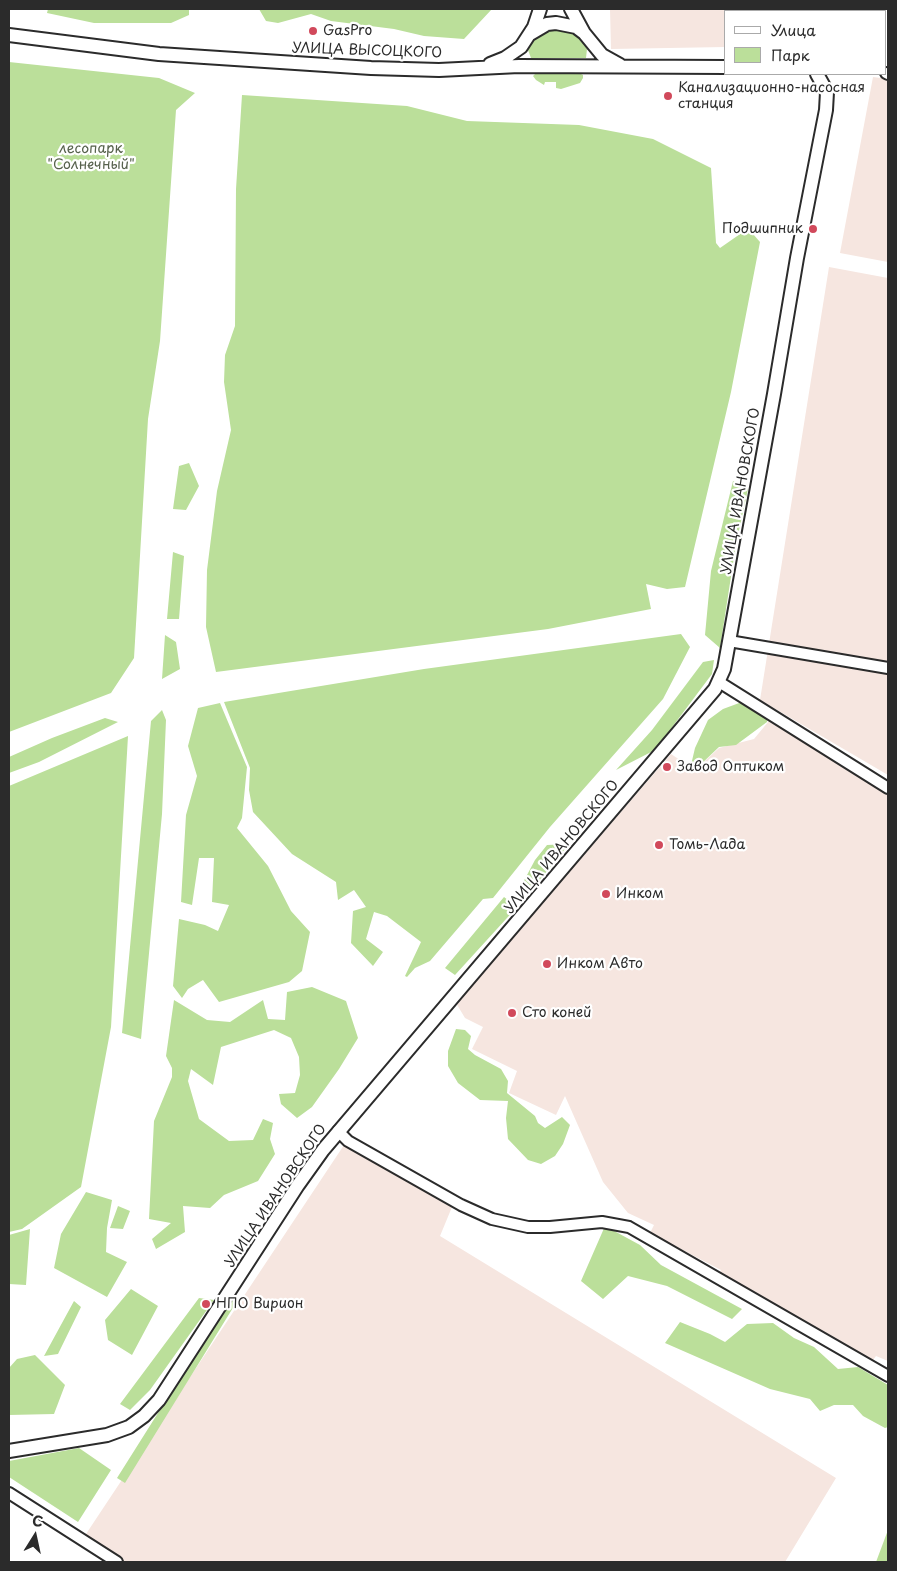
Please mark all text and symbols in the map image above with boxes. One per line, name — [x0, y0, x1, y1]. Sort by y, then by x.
legend — [724, 10, 887, 75]
text: Улица — [771, 18, 816, 41]
place label: GasPro — [323, 23, 372, 39]
marker: GasPro — [307, 25, 319, 37]
street label: УЛИЦА ВЫСОЦКОГО — [292, 40, 442, 62]
text: Парк — [771, 43, 810, 66]
place label: Канализационно-насосная станция — [678, 80, 865, 112]
marker: Канализационно-насосная станция — [662, 90, 674, 102]
park label: лесопарк "Солнечный" — [47, 141, 135, 174]
place label: Подшипник — [722, 221, 803, 237]
marker: Подшипник — [807, 223, 819, 235]
street label: УЛИЦА ИВАНОВСКОГО — [718, 406, 764, 576]
place label: Завод Оптиком — [677, 759, 784, 775]
marker: Завод Оптиком — [661, 761, 673, 773]
street label: УЛИЦА ИВАНОВСКОГО — [501, 777, 623, 917]
place label: Томь-Лада — [669, 837, 745, 853]
marker: Томь-Лада — [653, 839, 665, 851]
place label: Инком — [616, 886, 664, 902]
marker: Инком — [600, 888, 612, 900]
place label: Инком Авто — [557, 956, 643, 972]
marker: Инком Авто — [541, 958, 553, 970]
place label: Сто коней — [522, 1005, 592, 1021]
marker: Сто коней — [506, 1007, 518, 1019]
street label: УЛИЦА ИВАНОВСКОГО — [222, 1121, 330, 1271]
place label: НПО Вирион — [216, 1296, 303, 1312]
marker: НПО Вирион — [200, 1298, 212, 1310]
text: С — [31, 1509, 45, 1532]
north arrow — [10, 1511, 60, 1561]

